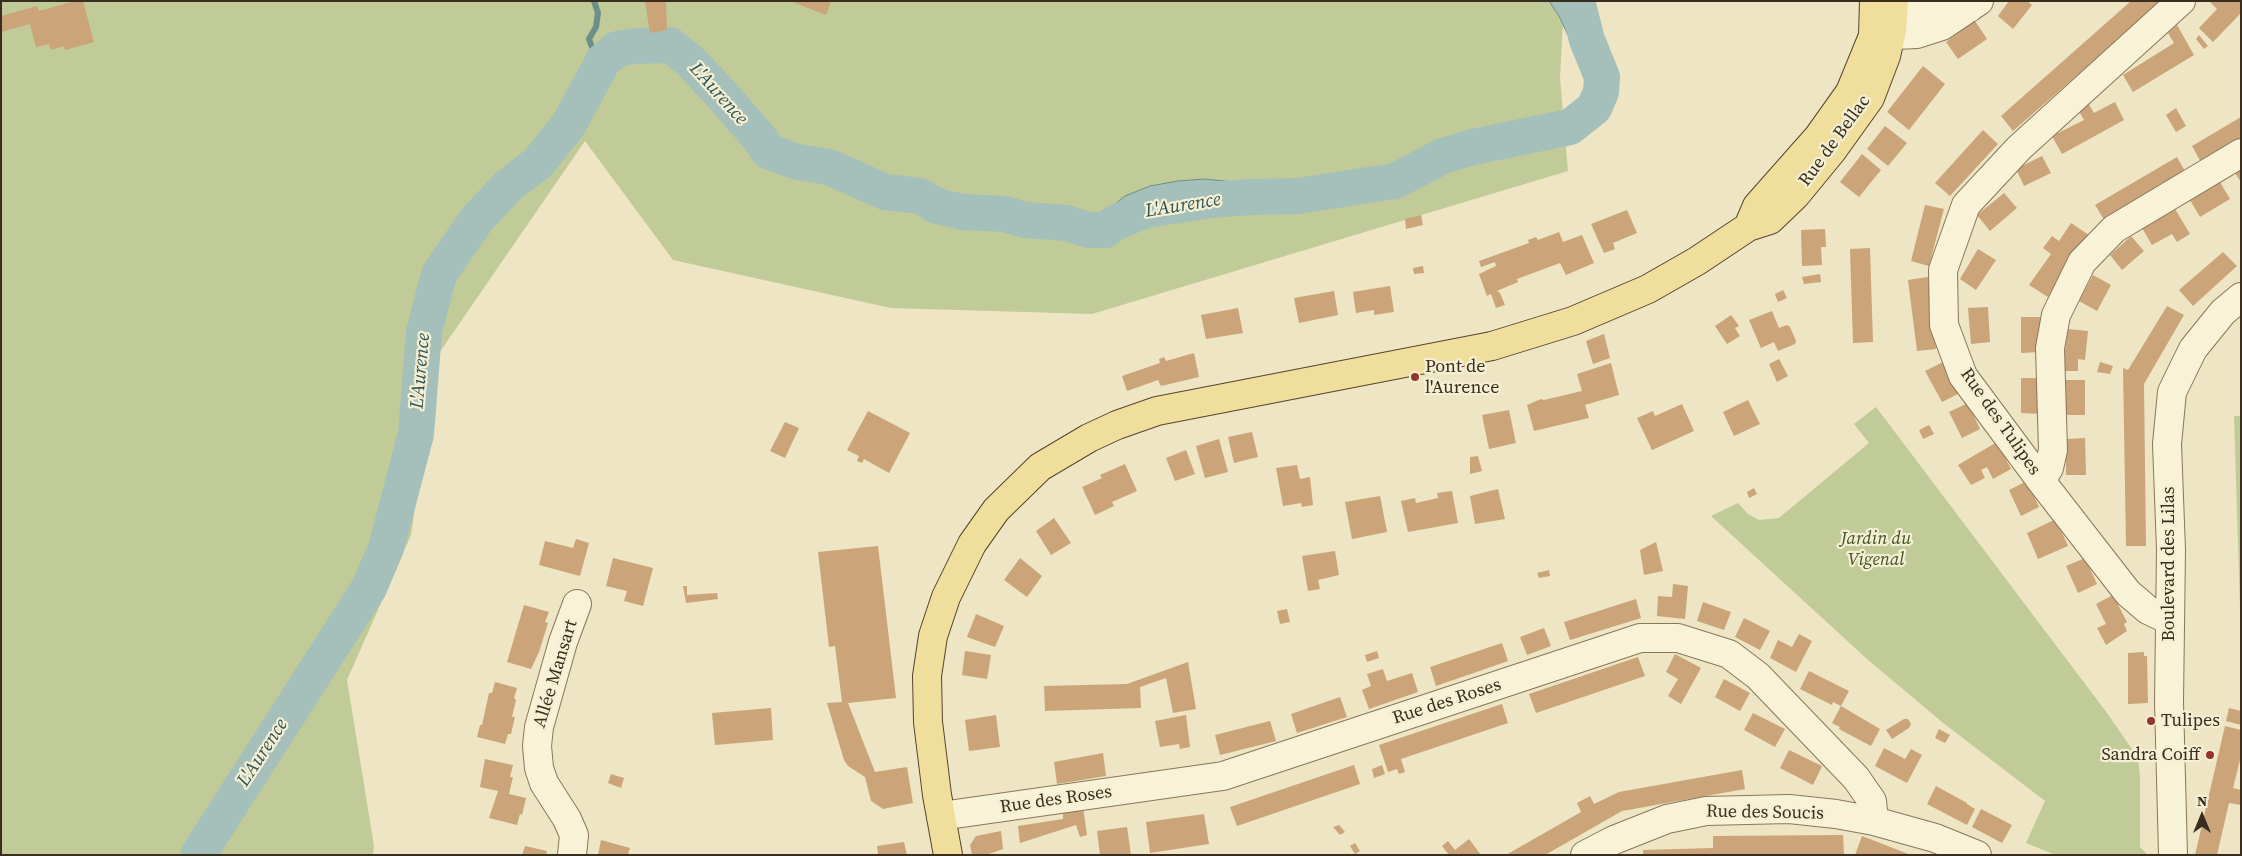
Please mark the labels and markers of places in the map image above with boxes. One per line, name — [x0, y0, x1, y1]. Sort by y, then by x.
place label: Pont de l'Aurence — [1425, 356, 1499, 398]
marker: Pont de l'Aurence — [1409, 371, 1421, 383]
place label: Tulipes — [2161, 710, 2220, 732]
marker: Tulipes — [2145, 715, 2157, 727]
place label: Sandra Coiff — [2101, 744, 2200, 766]
marker: Sandra Coiff — [2204, 749, 2216, 761]

